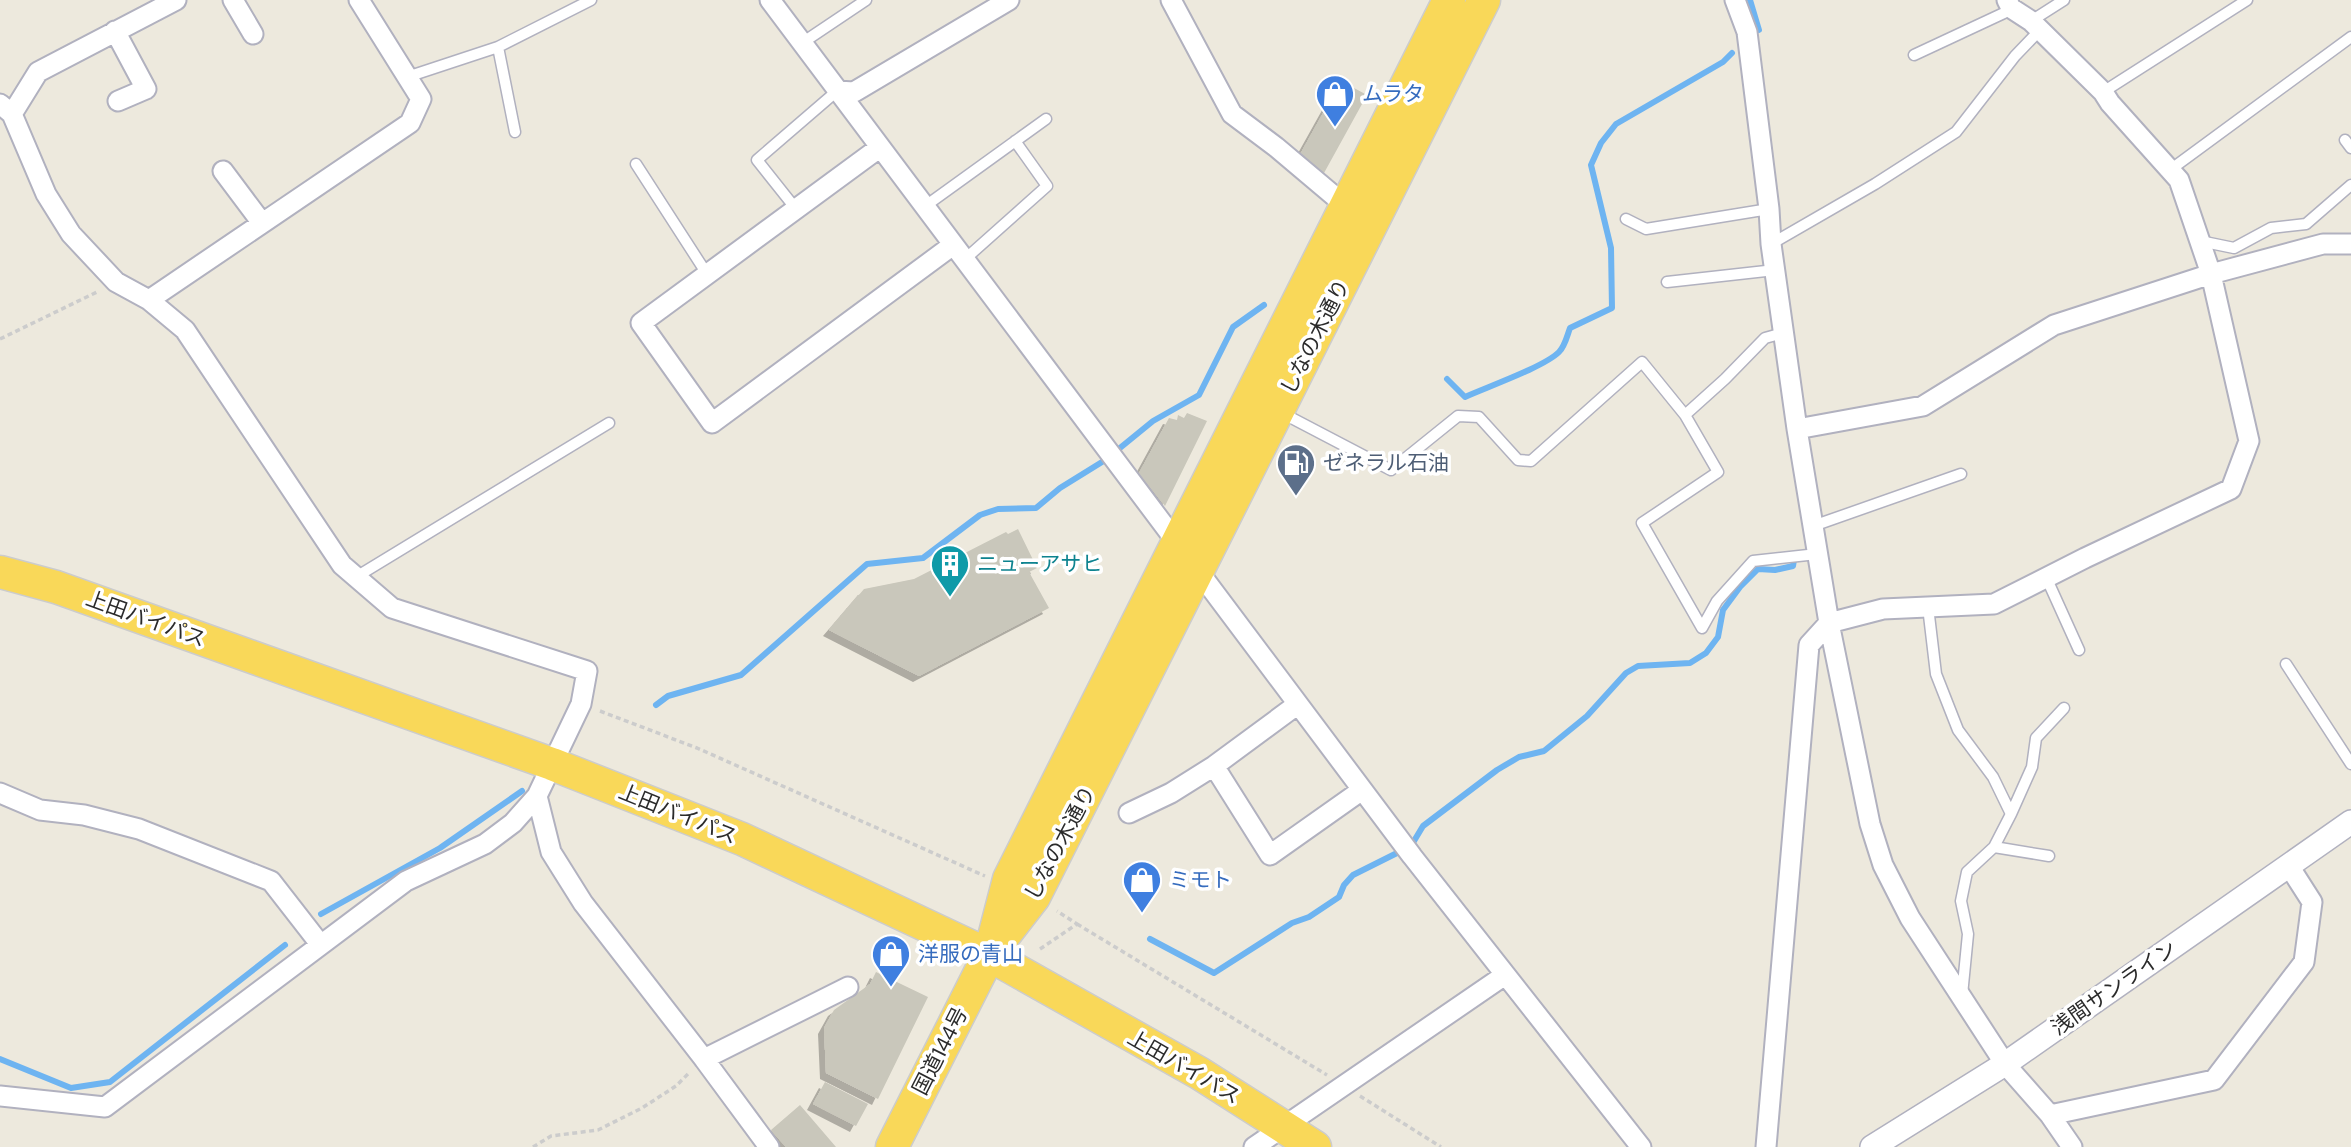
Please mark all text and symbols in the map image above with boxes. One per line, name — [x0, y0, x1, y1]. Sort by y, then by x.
shop icon: ムラタ — [1314, 73, 1356, 128]
place label: ムラタ — [1362, 80, 1424, 108]
street label: しなの木通り — [1274, 275, 1356, 399]
fuel station icon: ゼネラル石油 — [1275, 442, 1317, 497]
place label: ゼネラル石油 — [1323, 449, 1449, 477]
building icon: ニューアサヒ — [929, 543, 971, 598]
place label: ニューアサヒ — [977, 550, 1102, 578]
street label: 上田バイパス — [82, 584, 210, 654]
street label: 上田バイパス — [615, 777, 741, 851]
street label: しなの木通り — [1018, 781, 1102, 905]
shop icon: ミモト — [1121, 859, 1163, 914]
place label: ミモト — [1169, 866, 1232, 894]
shop icon: 洋服の青山 — [870, 933, 912, 988]
street label: 浅間サンライン — [2046, 934, 2182, 1042]
place label: 洋服の青山 — [918, 940, 1023, 968]
street label: 国道144号 — [906, 1002, 974, 1100]
street label: 上田バイパス — [1123, 1023, 1245, 1111]

